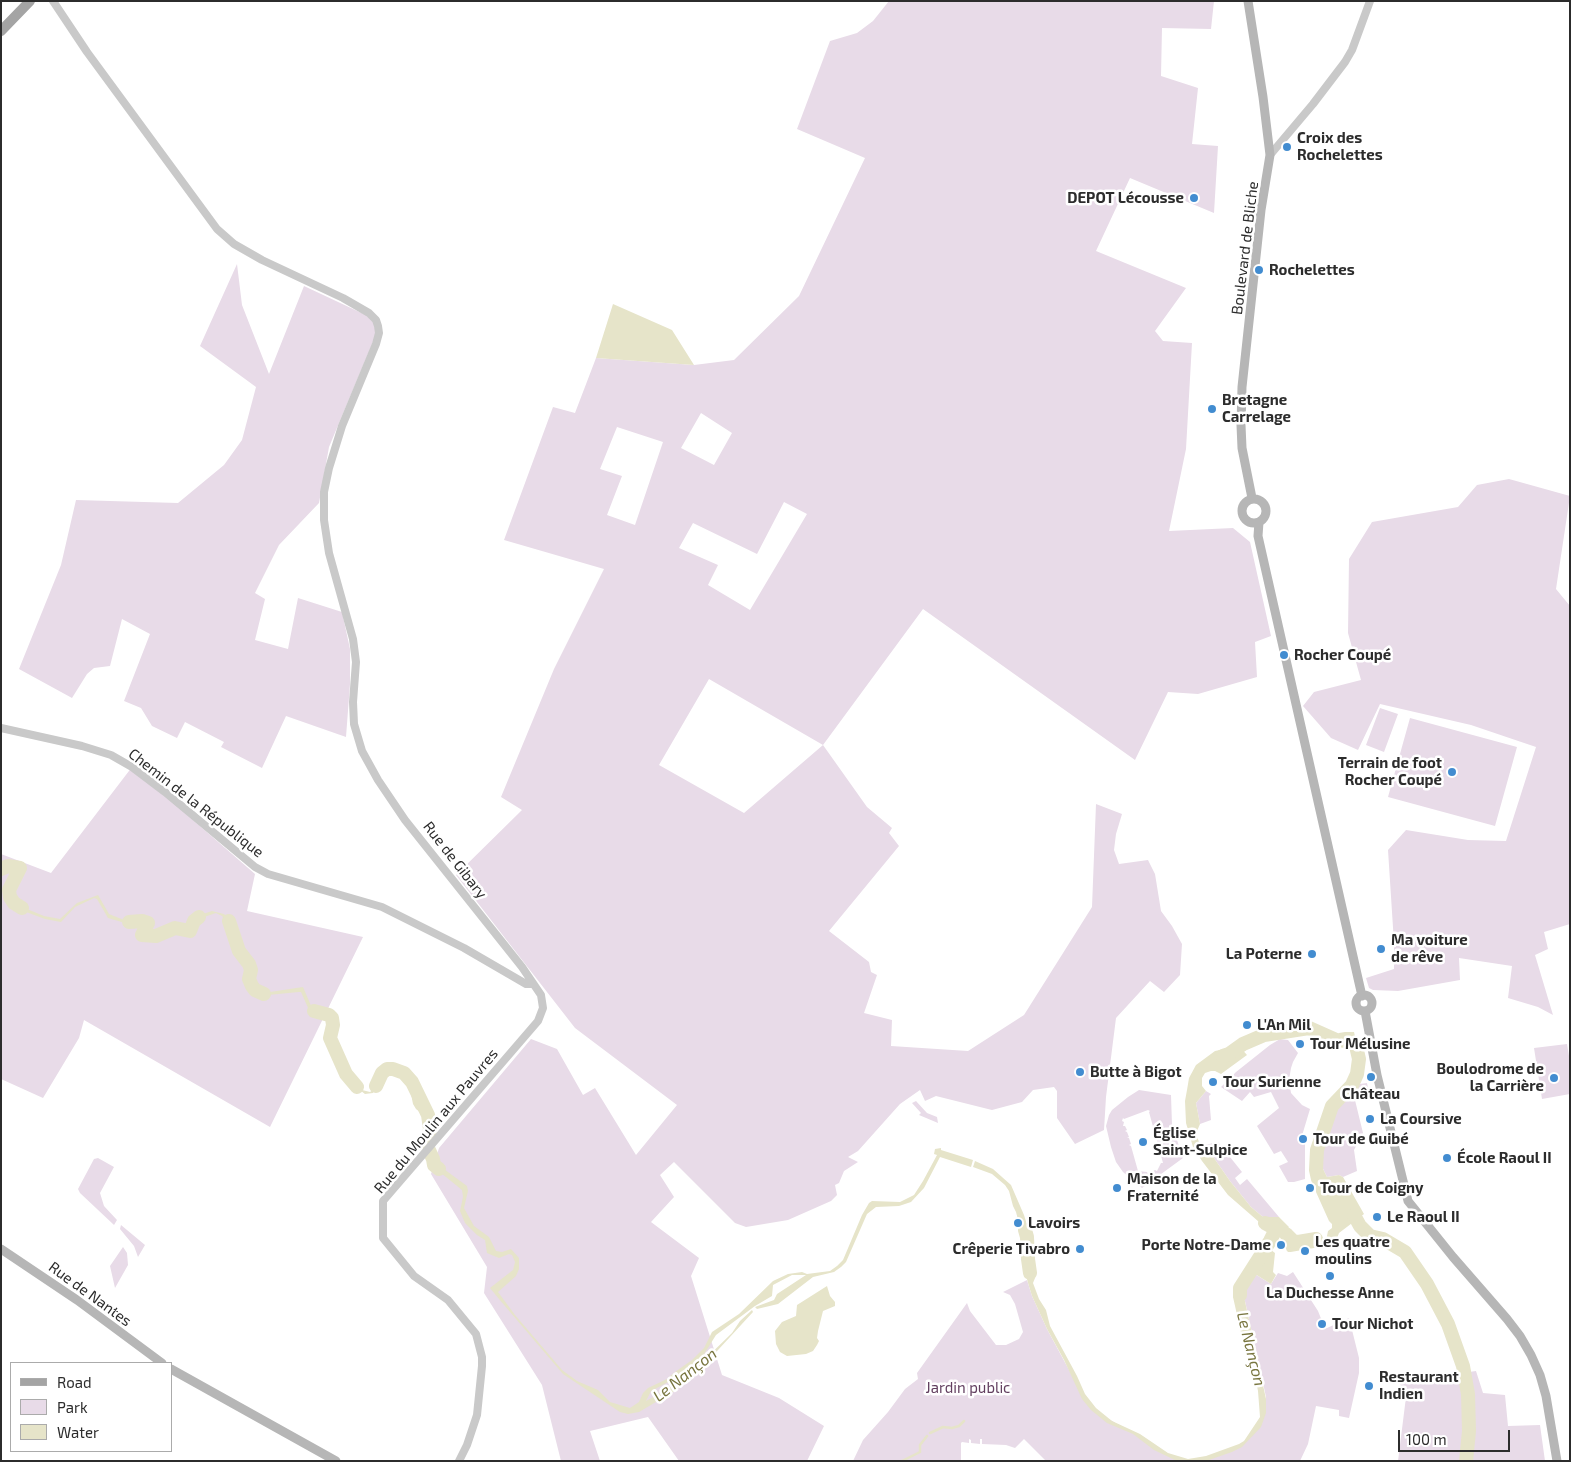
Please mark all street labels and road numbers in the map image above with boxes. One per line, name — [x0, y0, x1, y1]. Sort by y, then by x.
street label: Boulevard de Bliche — [1228, 180, 1262, 316]
street label: Chemin de la République — [125, 745, 267, 861]
street label: Rue de Gibary — [419, 818, 491, 902]
street label: Rue du Moulin aux Pauvres — [370, 1045, 502, 1197]
street label: Rue de Nantes — [45, 1258, 135, 1330]

